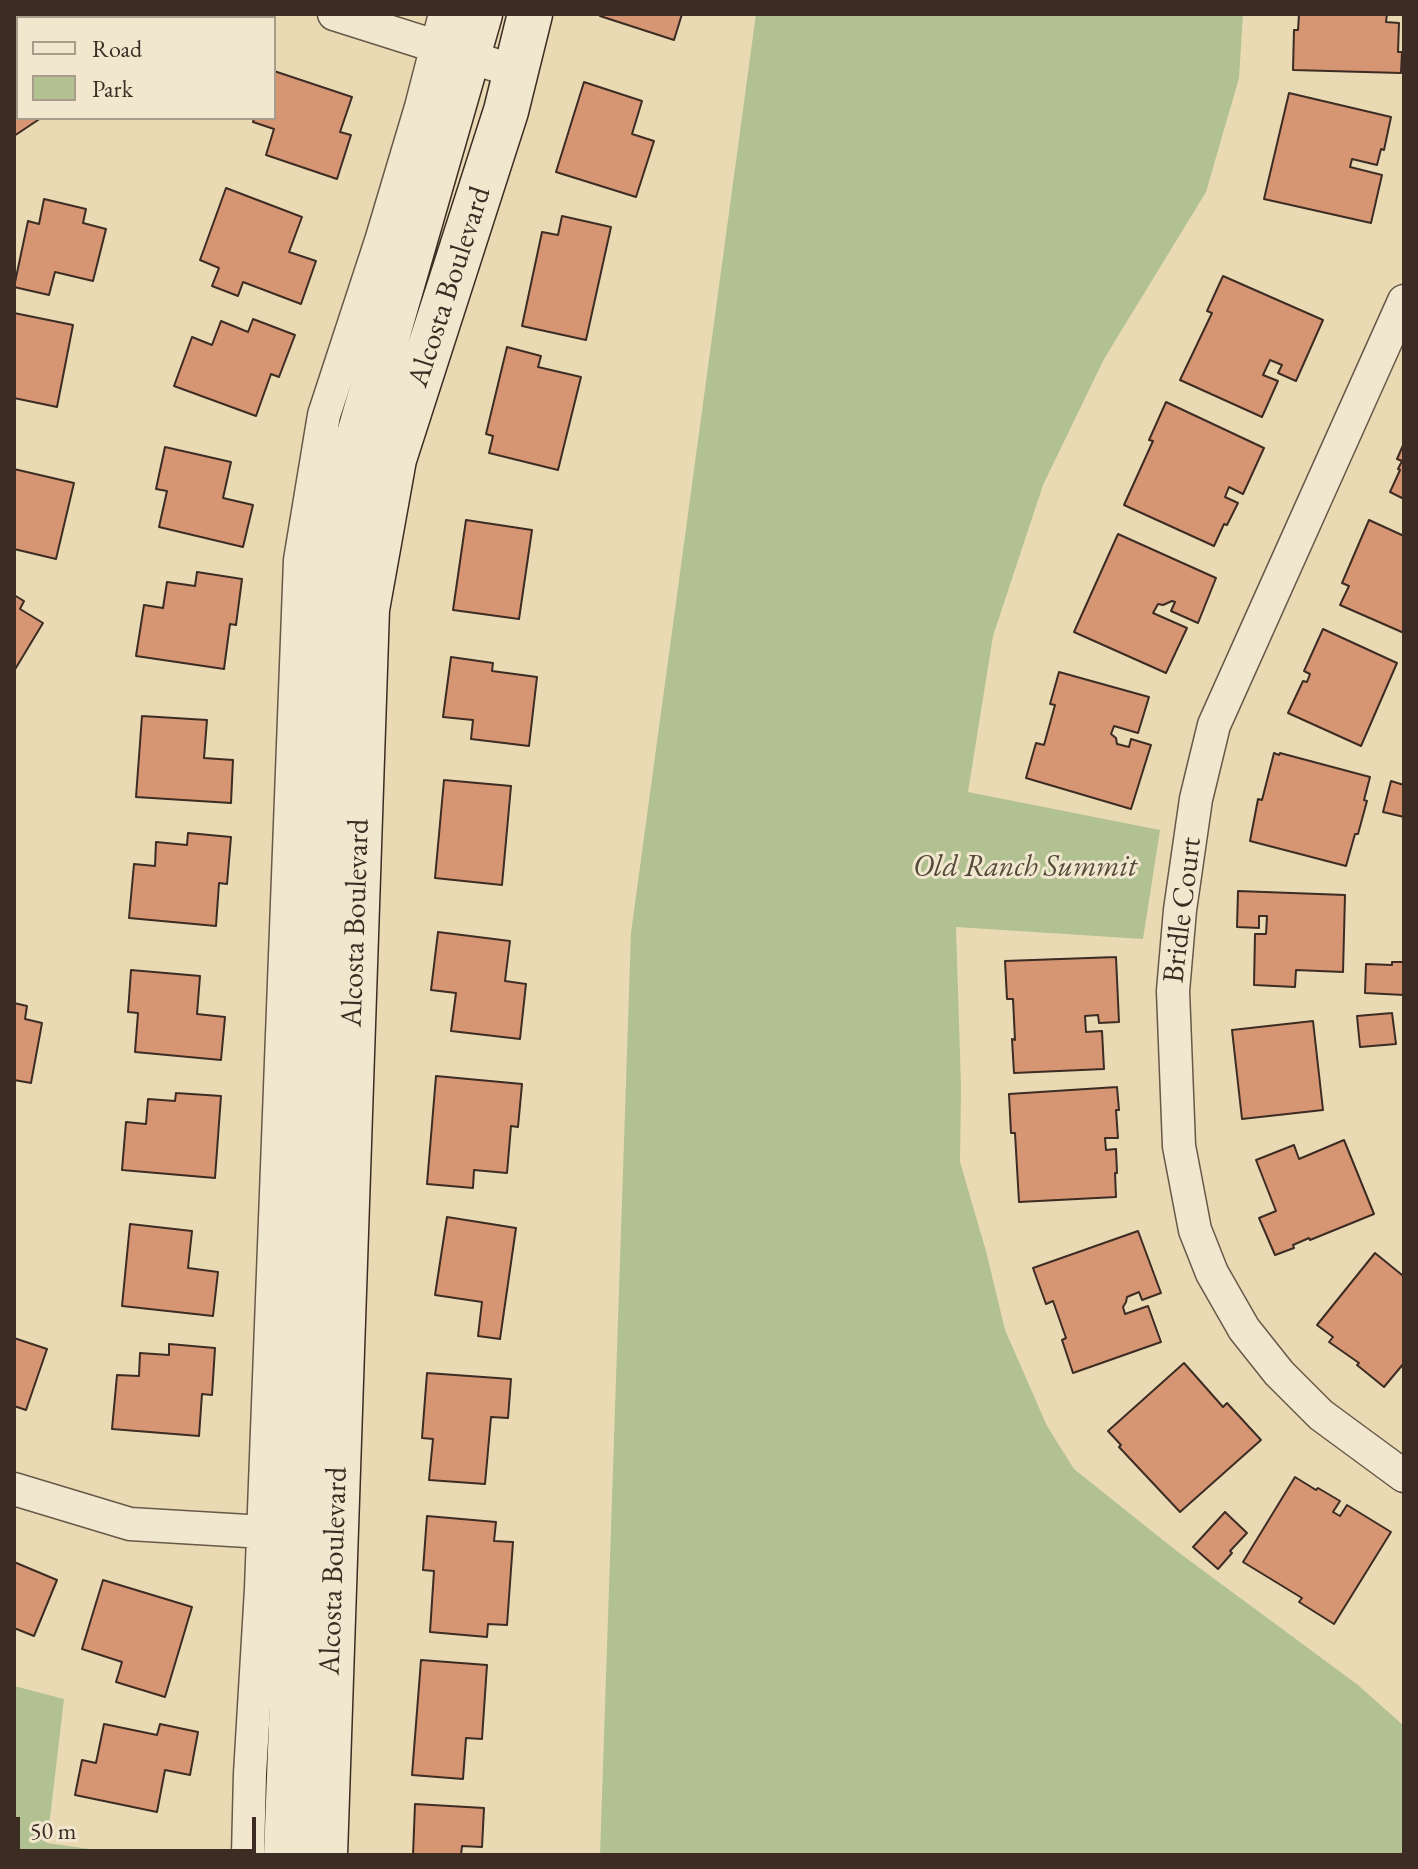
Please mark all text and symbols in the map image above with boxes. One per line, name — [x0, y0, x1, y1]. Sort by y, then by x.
legend — [16, 16, 276, 120]
text: Road — [92, 33, 142, 64]
text: Park — [92, 73, 133, 104]
street label: Alcosta Boulevard — [401, 182, 499, 392]
street label: Alcosta Boulevard — [334, 818, 378, 1028]
street label: Bridle Court — [1156, 835, 1210, 985]
park label: Old Ranch Summit — [913, 850, 1137, 886]
street label: Alcosta Boulevard — [312, 1466, 356, 1676]
scale bar — [20, 1801, 260, 1851]
text: 50 m — [30, 1815, 77, 1846]

